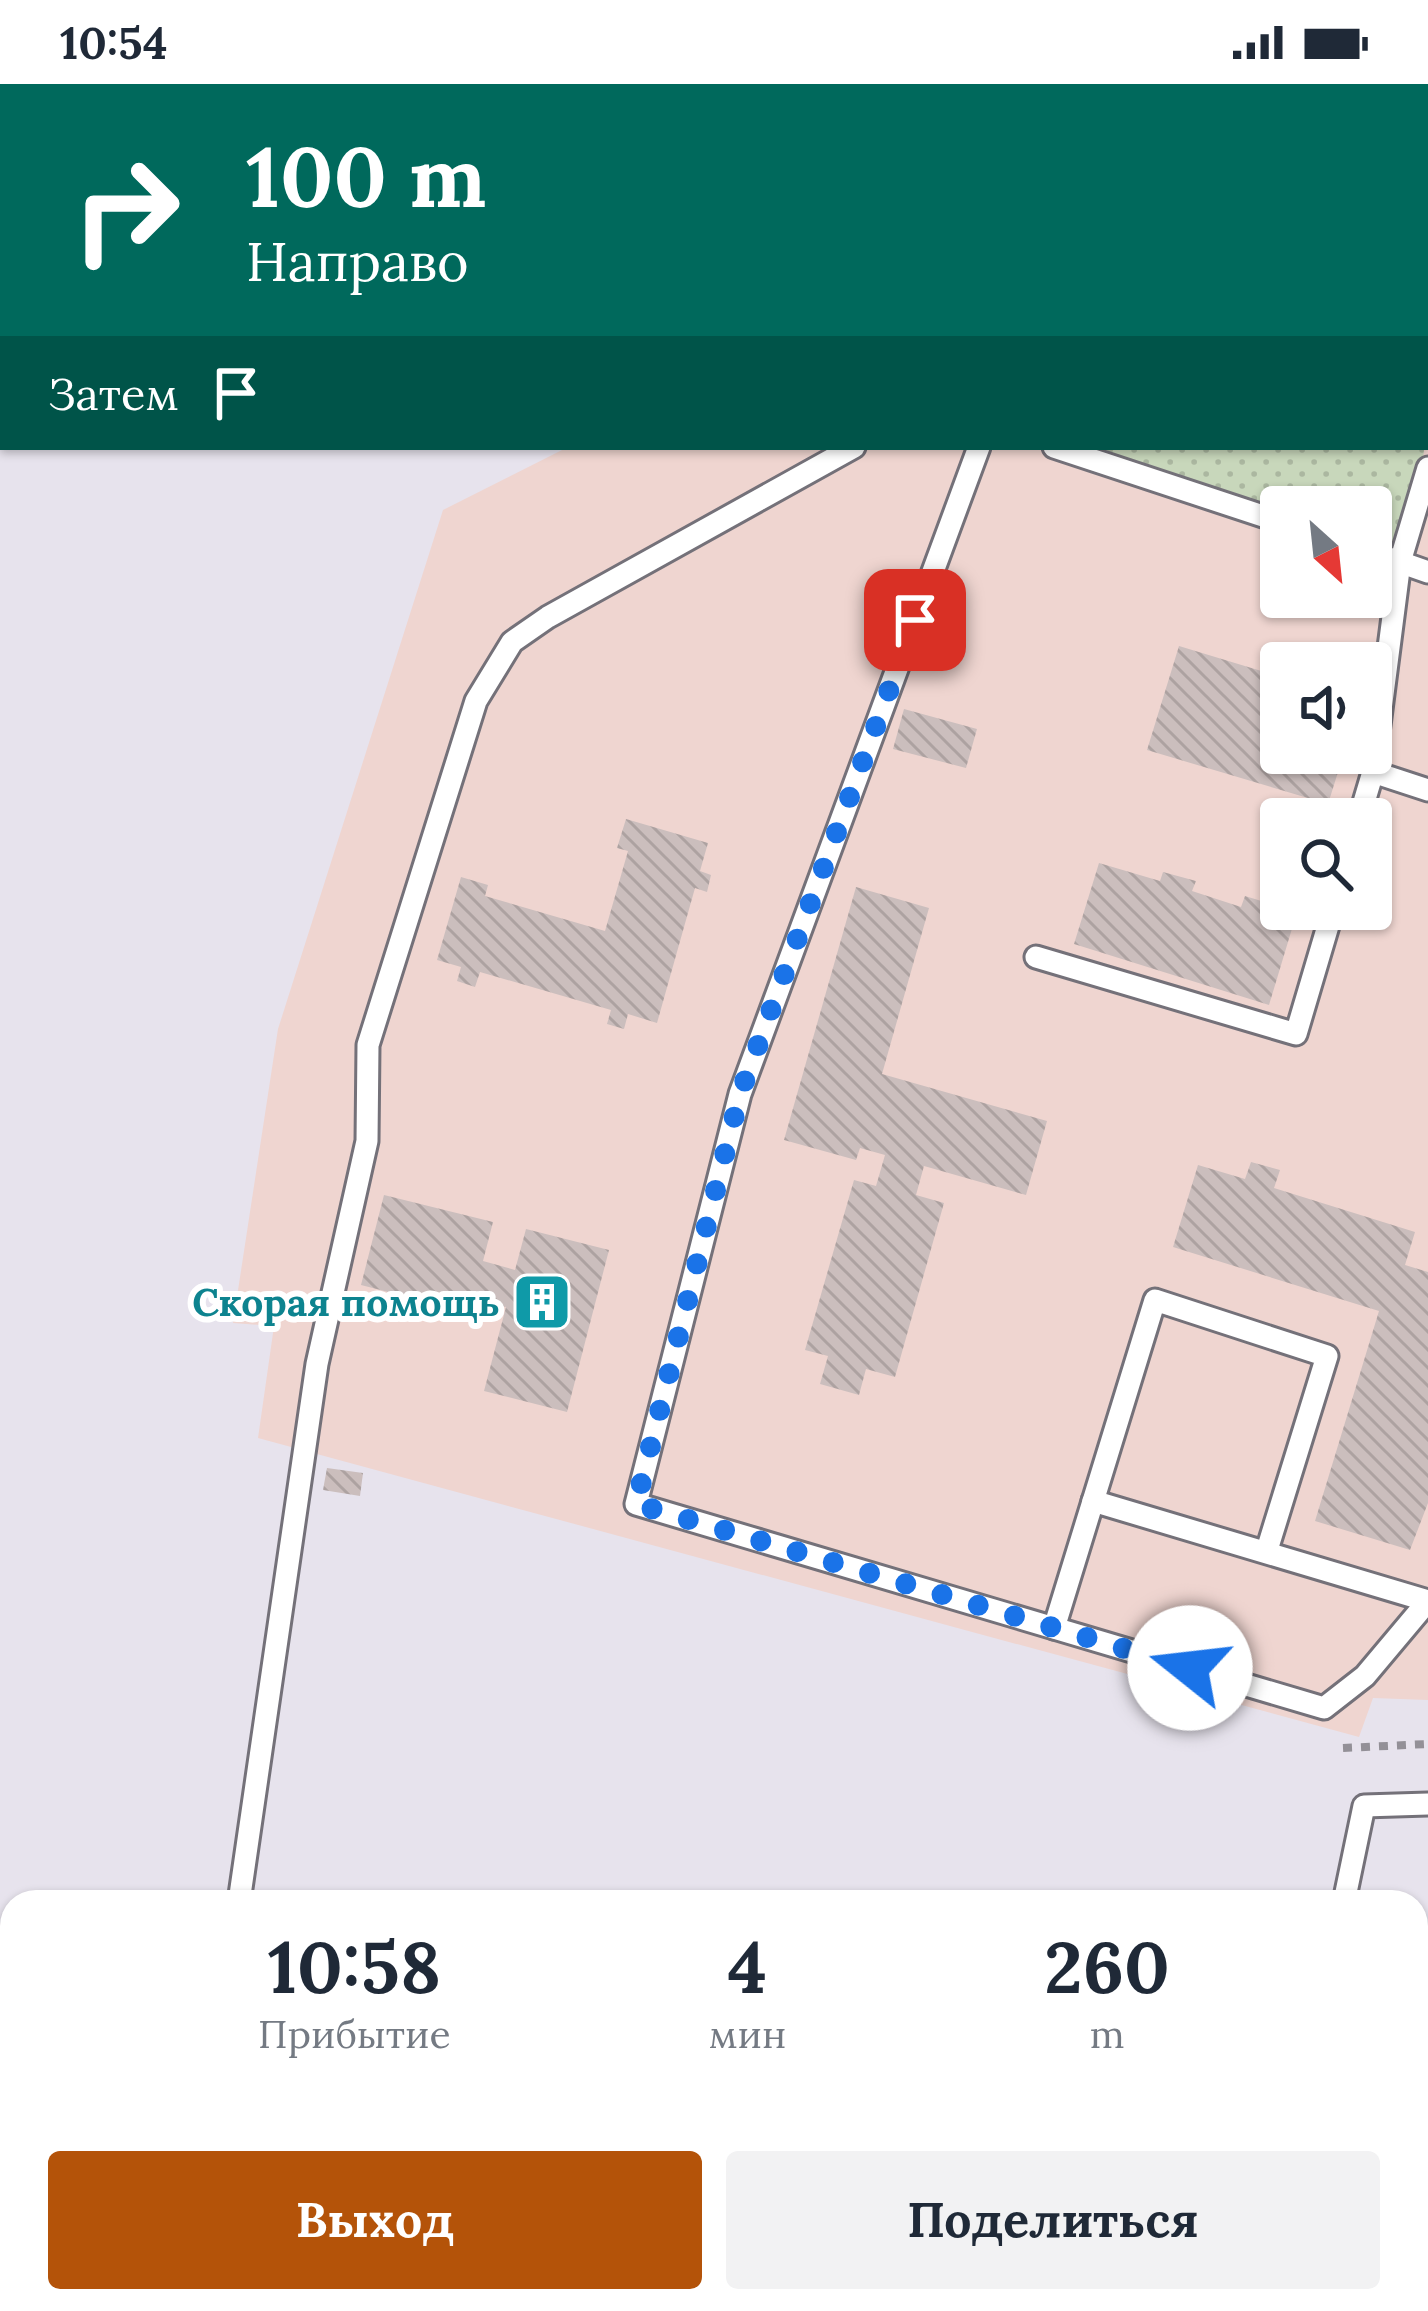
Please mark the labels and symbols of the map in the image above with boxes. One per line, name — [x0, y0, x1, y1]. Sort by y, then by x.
north arrow — [1260, 486, 1392, 618]
pin — [864, 569, 966, 671]
building icon: Скорая помощь — [511, 1271, 573, 1333]
place label: Скорая помощь — [192, 1277, 500, 1327]
position arrow — [1127, 1605, 1253, 1731]

